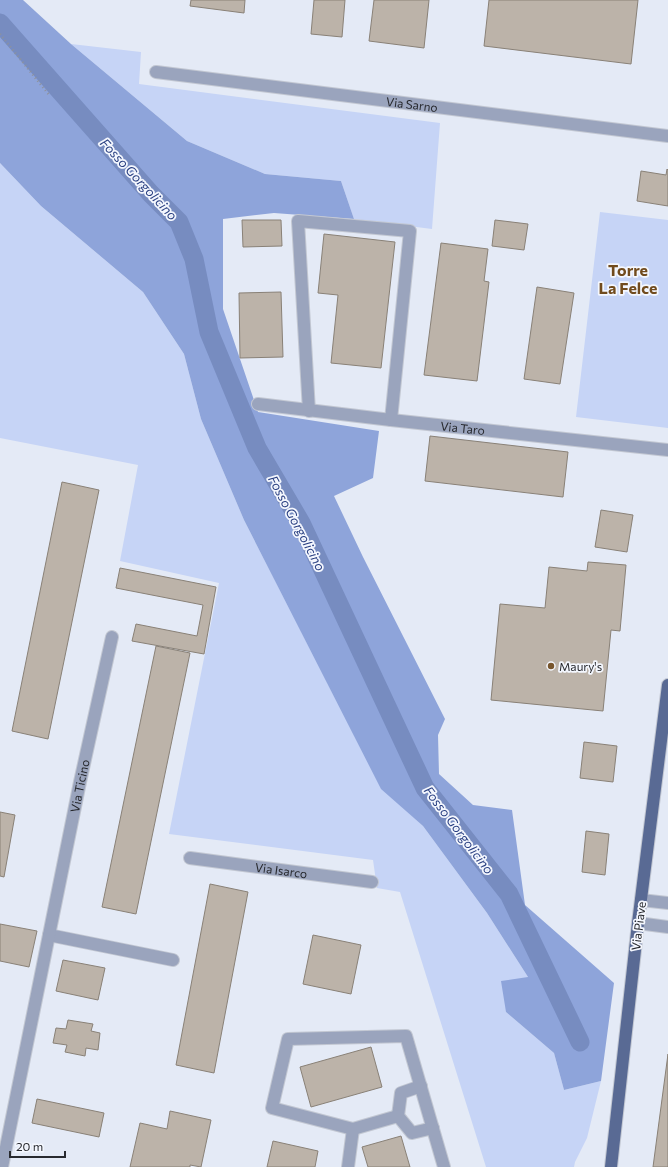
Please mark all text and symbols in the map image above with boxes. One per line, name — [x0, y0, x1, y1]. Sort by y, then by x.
street label: Via Sarno — [385, 94, 439, 114]
water label: Fosso Gorgolicino — [97, 135, 181, 223]
district label: Torre La Felce — [599, 260, 657, 297]
street label: Via Taro — [440, 418, 486, 437]
water label: Fosso Gorgolicino — [265, 473, 329, 574]
place label: Maury's — [559, 659, 602, 673]
marker: Maury's — [546, 661, 556, 671]
street label: Via Ticino — [67, 758, 92, 814]
water label: Fosso Gorgolicino — [421, 783, 497, 877]
street label: Via Isarco — [254, 860, 308, 880]
street label: Via Piave — [628, 901, 648, 951]
scale bar — [10, 1133, 65, 1159]
text: 20 m — [16, 1139, 43, 1153]

